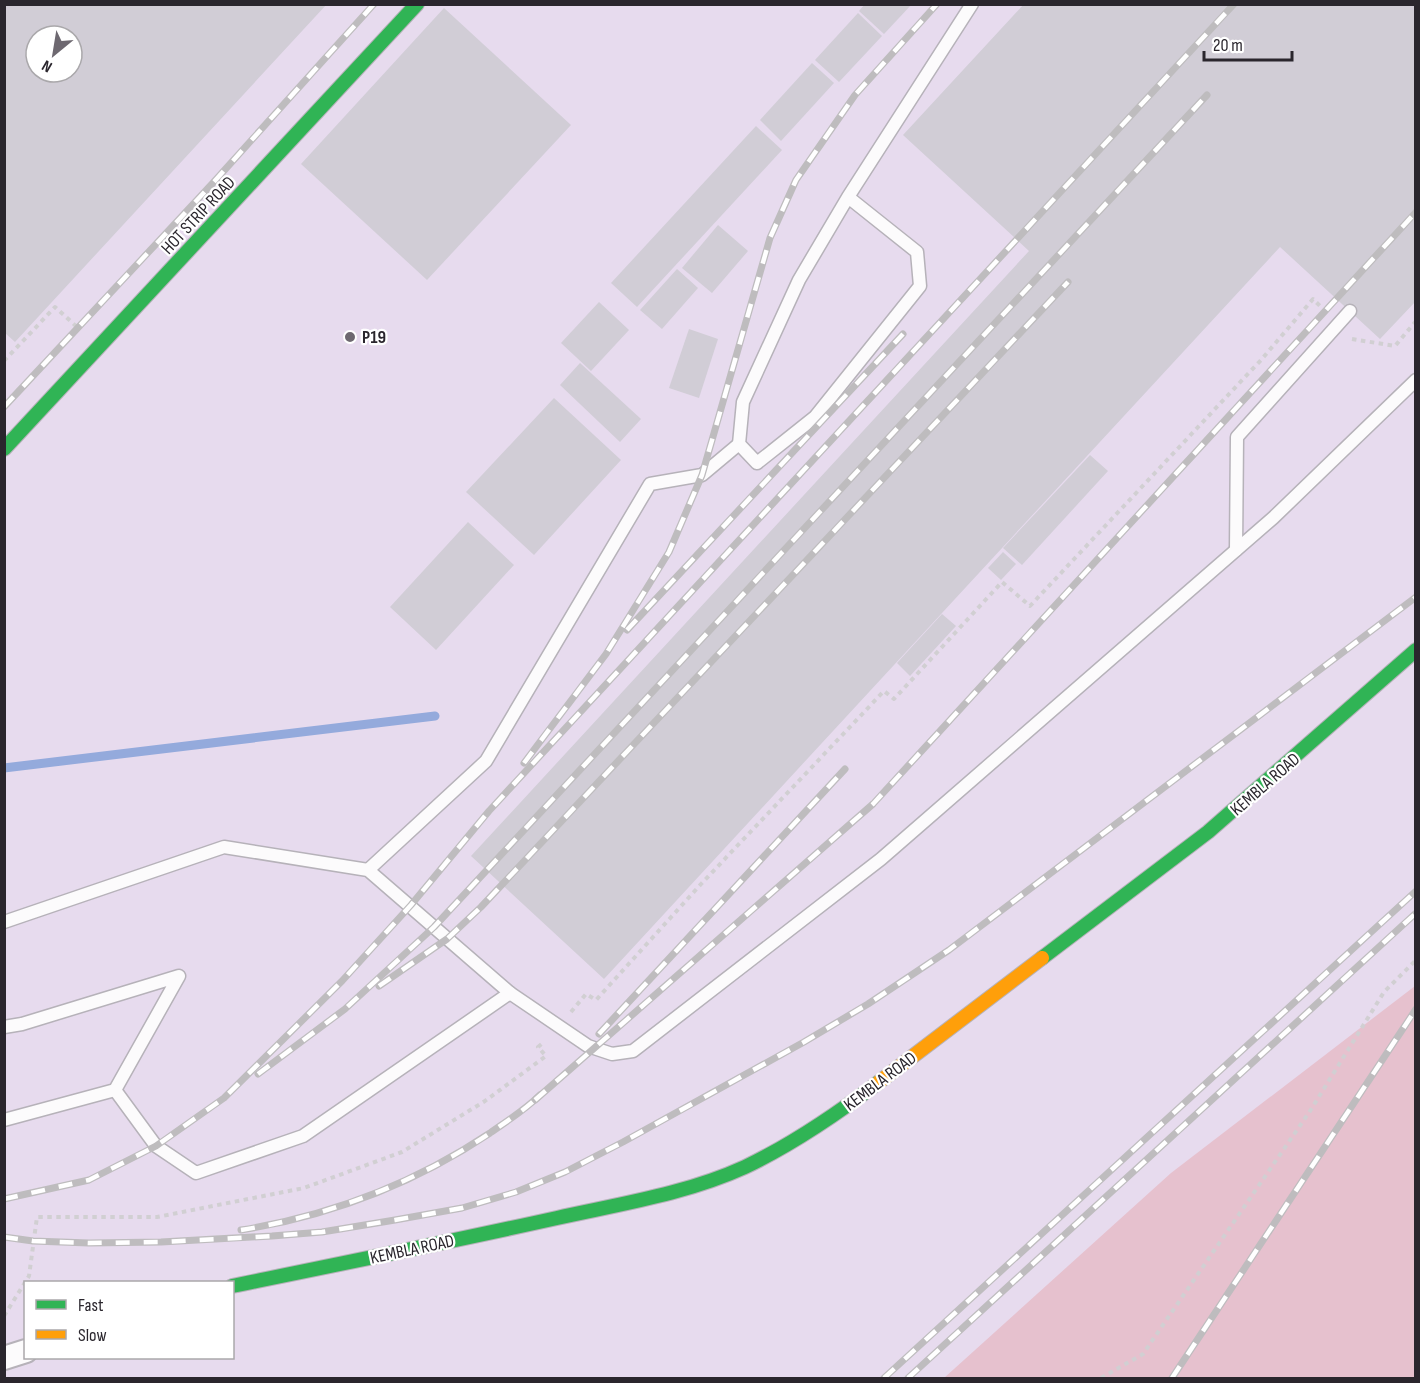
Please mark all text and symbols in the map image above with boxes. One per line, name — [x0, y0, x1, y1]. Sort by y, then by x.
north arrow — [24, 24, 84, 84]
scale bar — [1204, 24, 1292, 62]
text: 20 m — [1213, 35, 1243, 56]
text: N — [39, 55, 56, 76]
street label: HOT STRIP ROAD — [157, 172, 240, 259]
place label: P19 — [362, 327, 386, 348]
marker: P19 — [343, 330, 357, 344]
street label: KEMBLA ROAD — [1226, 749, 1304, 820]
street label: KEMBLA ROAD — [840, 1047, 921, 1115]
street label: KEMBLA ROAD — [368, 1230, 456, 1269]
legend — [24, 1281, 234, 1359]
text: Fast — [78, 1295, 104, 1316]
text: Slow — [78, 1325, 107, 1346]

